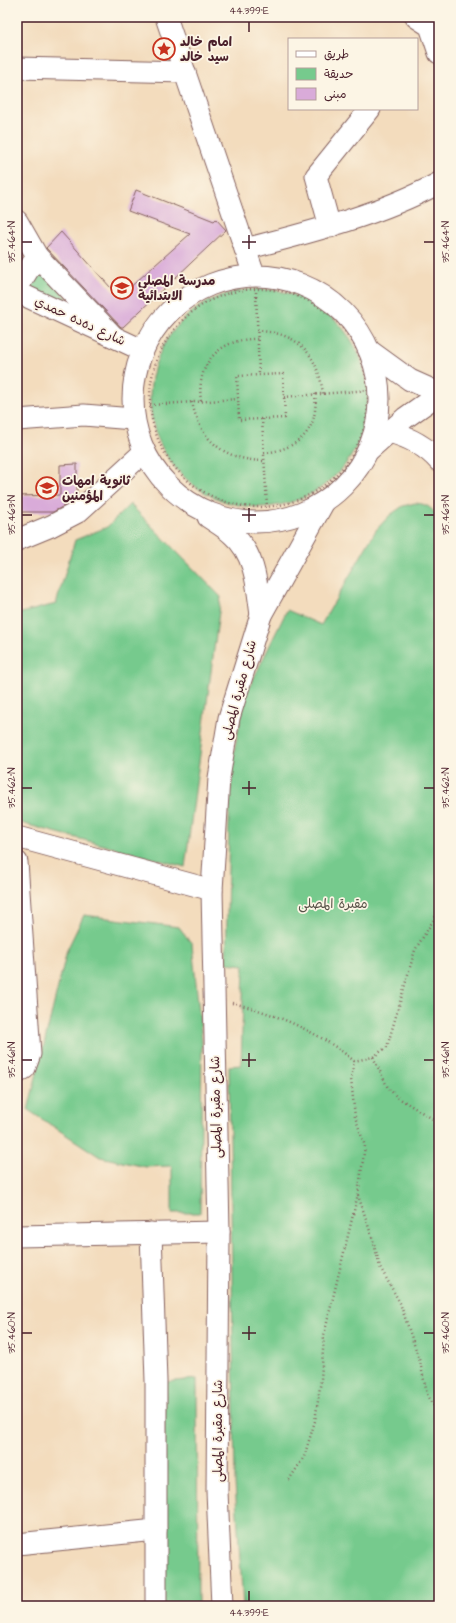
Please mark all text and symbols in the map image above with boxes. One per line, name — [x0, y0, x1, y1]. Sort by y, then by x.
text: 44.399°E — [229, 4, 269, 18]
place label: امام خالد سيد خالد — [180, 33, 232, 66]
place icon: امام خالد سيد خالد — [151, 36, 177, 62]
legend — [288, 38, 418, 110]
text: طريق — [324, 46, 349, 63]
text: حديقة — [324, 66, 353, 83]
text: مبنى — [324, 86, 347, 103]
text: 35.464°N — [5, 221, 19, 263]
text: 35.464°N — [439, 221, 453, 263]
place label: مدرسة المصلى الابتدائية — [138, 272, 216, 305]
school or university icon: مدرسة المصلى الابتدائية — [109, 275, 135, 301]
street label: شارع دەدە حمدي — [32, 292, 128, 350]
place label: ثانوية امهات المؤمنين — [62, 472, 131, 505]
school or university icon: ثانوية امهات المؤمنين — [34, 475, 60, 501]
text: 35.463°N — [5, 495, 19, 535]
text: 35.463°N — [439, 495, 453, 535]
street label: شارع مقبرة المصلى — [217, 638, 261, 742]
text: 35.462°N — [5, 768, 19, 808]
text: 35.462°N — [439, 768, 453, 808]
park label: مقبرة المصلى — [298, 895, 368, 913]
text: 35.461°N — [5, 1042, 19, 1078]
text: 35.461°N — [439, 1042, 453, 1078]
street label: شارع مقبرة المصلى — [206, 1056, 226, 1158]
text: 35.460°N — [5, 1312, 19, 1354]
text: 35.460°N — [439, 1312, 453, 1354]
street label: شارع مقبرة المصلى — [209, 1380, 227, 1482]
text: 44.399°E — [229, 1606, 269, 1620]

